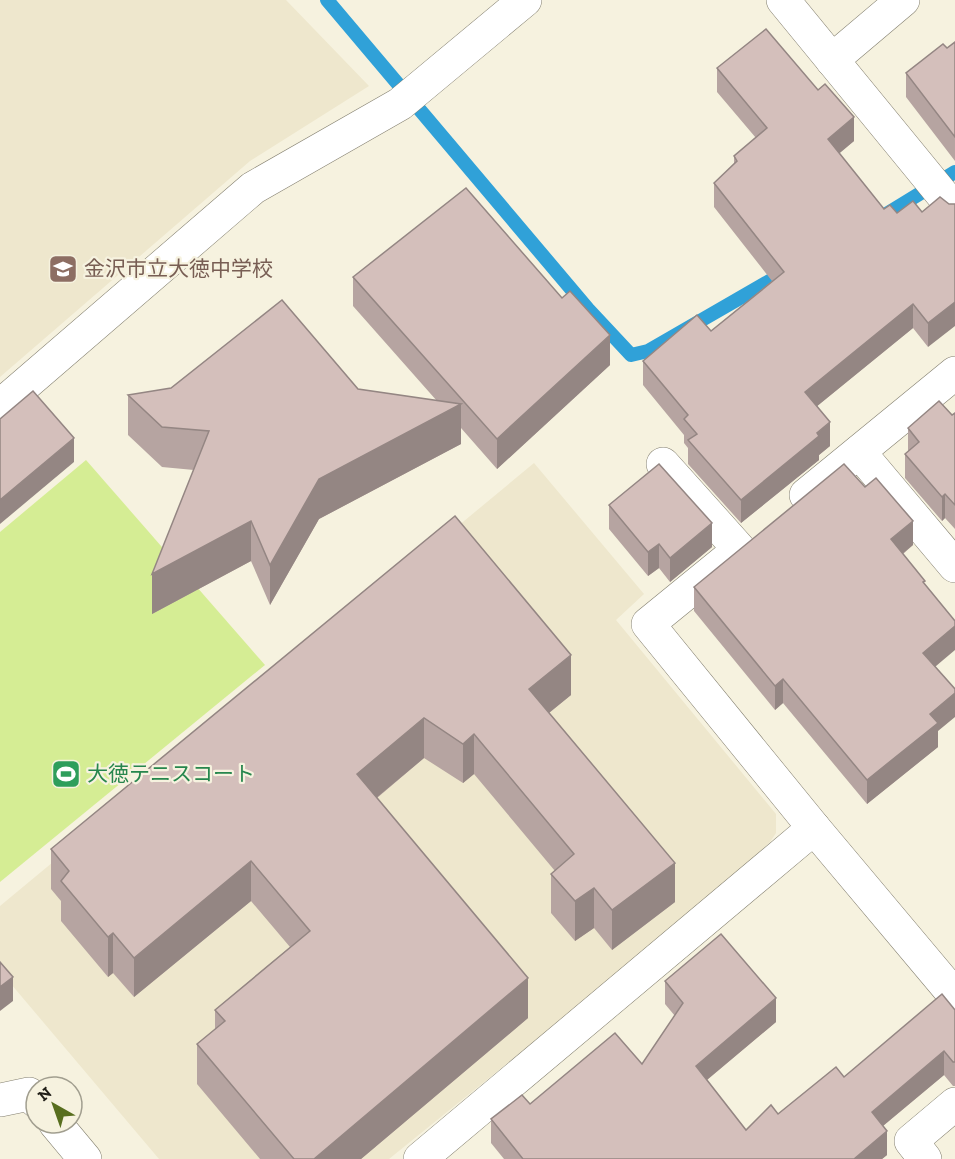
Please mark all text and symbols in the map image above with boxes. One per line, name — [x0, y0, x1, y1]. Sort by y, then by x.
school or university icon: 金沢市立大徳中学校 — [47, 253, 79, 285]
place label: 金沢市立大徳中学校 — [84, 256, 273, 281]
sports icon: 大徳テニスコート — [50, 758, 82, 790]
place label: 大徳テニスコート — [87, 761, 255, 786]
north arrow — [24, 1075, 84, 1135]
text: N — [34, 1083, 55, 1105]

